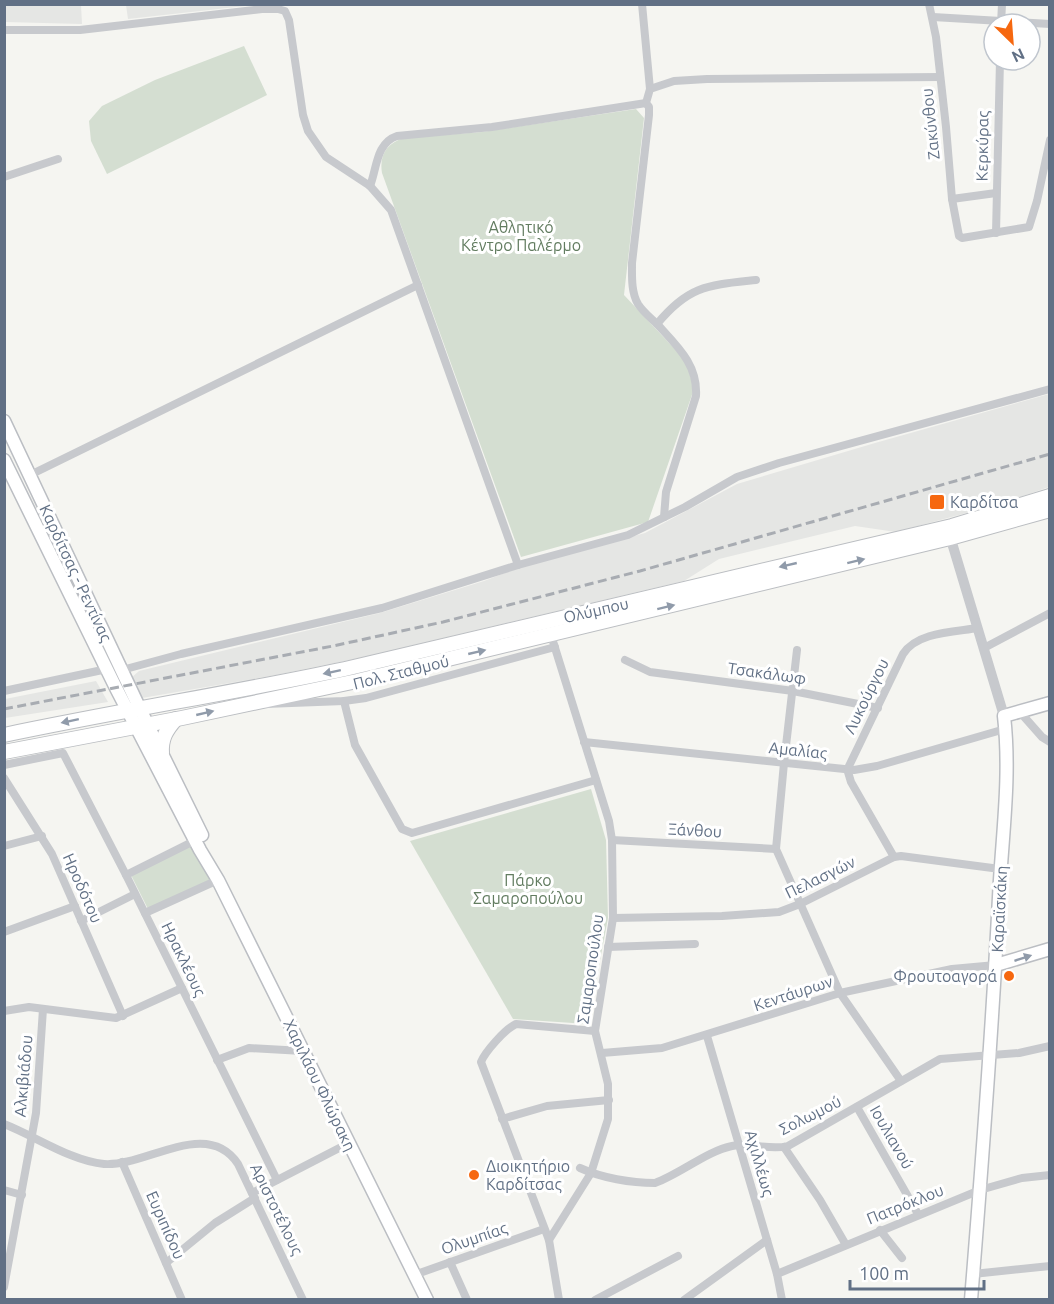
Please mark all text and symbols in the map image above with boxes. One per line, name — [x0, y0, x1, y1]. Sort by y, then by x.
north arrow — [982, 12, 1042, 72]
text: N — [1009, 45, 1028, 66]
street label: Ζακύνθου — [917, 87, 943, 161]
street label: Κερκύρας — [972, 110, 993, 182]
park label: Αθλητικό Κέντρο Παλέρμο — [461, 218, 581, 254]
marker: Καρδίτσα — [928, 493, 946, 511]
place label: Καρδίτσα — [950, 493, 1019, 511]
street label: Καρδίτσας - Ρεντίνας — [35, 502, 116, 645]
one-way arrow — [847, 555, 865, 565]
one-way arrow — [779, 560, 797, 570]
street label: Ολύμπου — [562, 594, 630, 626]
one-way arrow — [657, 601, 676, 611]
one-way arrow — [468, 647, 486, 657]
street label: Πολ. Σταθμού — [351, 651, 451, 693]
street label: Λυκούργου — [840, 656, 892, 736]
street label: Τσακάλωφ — [727, 659, 807, 687]
one-way arrow — [323, 668, 342, 677]
one-way arrow — [195, 708, 214, 717]
one-way arrow — [60, 717, 79, 726]
street label: Αμαλίας — [768, 738, 828, 763]
street label: Ξάνθου — [668, 820, 722, 840]
street label: Ηροδότου — [60, 850, 106, 926]
street label: Πελασγών — [782, 852, 858, 902]
street label: Καραϊσκάκη — [988, 865, 1010, 953]
park label: Πάρκο Σαμαροπούλου — [473, 871, 583, 907]
street label: Σαμαροπούλου — [573, 913, 607, 1025]
street label: Ηρακλέους — [157, 919, 210, 1000]
one-way arrow — [1014, 953, 1032, 962]
place label: Φρουτοαγορά — [893, 967, 997, 985]
marker: Φρουτοαγορά — [1002, 969, 1016, 983]
street label: Κεντάυρων — [751, 972, 835, 1014]
street label: Χαριλάου Φλώρακη — [280, 1016, 360, 1154]
street label: Αλκιβιάδου — [10, 1034, 36, 1118]
street label: Σολωμού — [776, 1092, 844, 1138]
street label: Ιουλιανού — [867, 1102, 917, 1172]
street label: Αχιλλέως — [741, 1128, 778, 1199]
place label: Διοικητήριο Καρδίτσας — [486, 1157, 570, 1194]
street label: Αριστοτέλους — [246, 1160, 307, 1258]
marker: Διοικητήριο Καρδίτσας — [467, 1168, 481, 1182]
street label: Πατρόκλου — [864, 1180, 946, 1228]
street label: Ευριπίδου — [143, 1188, 189, 1262]
street label: Ολυμπίας — [439, 1218, 510, 1259]
scale bar — [850, 1253, 984, 1291]
text: 100 m — [859, 1263, 909, 1283]

